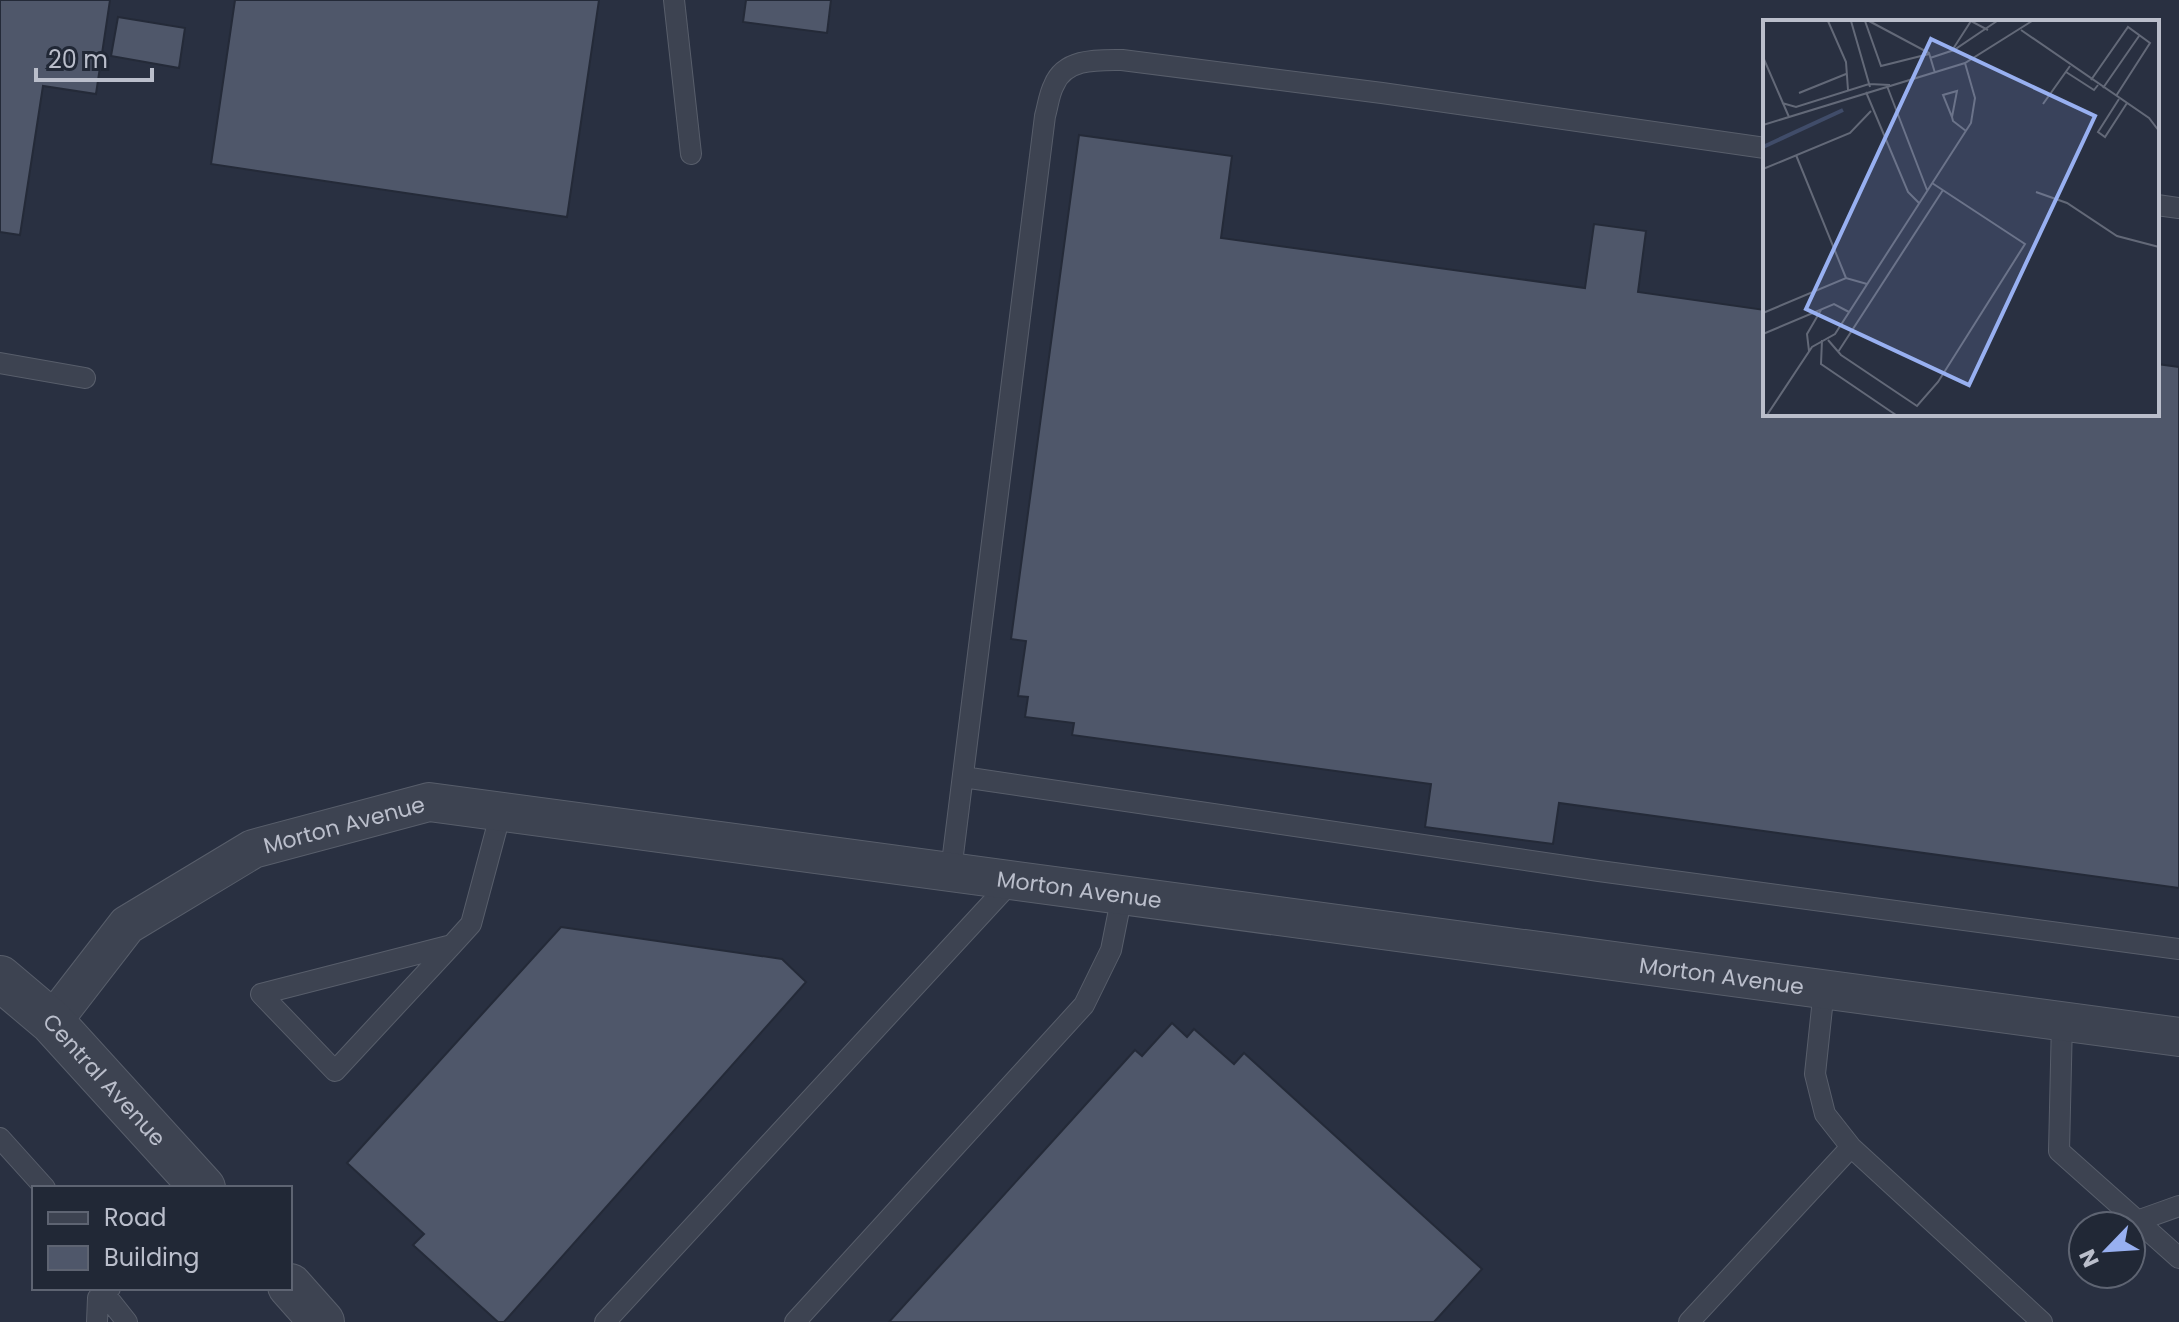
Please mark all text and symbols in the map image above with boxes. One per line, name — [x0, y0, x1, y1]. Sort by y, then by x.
inset map — [1763, 20, 2159, 416]
scale bar — [36, 32, 152, 82]
text: 20 m — [48, 43, 108, 76]
street label: Morton Avenue — [260, 789, 428, 862]
street label: Morton Avenue — [995, 863, 1163, 916]
street label: Morton Avenue — [1637, 950, 1806, 1002]
street label: Central Avenue — [35, 1007, 173, 1153]
legend — [32, 1186, 292, 1290]
text: Road — [104, 1201, 166, 1234]
north arrow — [2067, 1210, 2147, 1290]
text: Building — [104, 1241, 200, 1274]
text: N — [2072, 1244, 2107, 1272]

